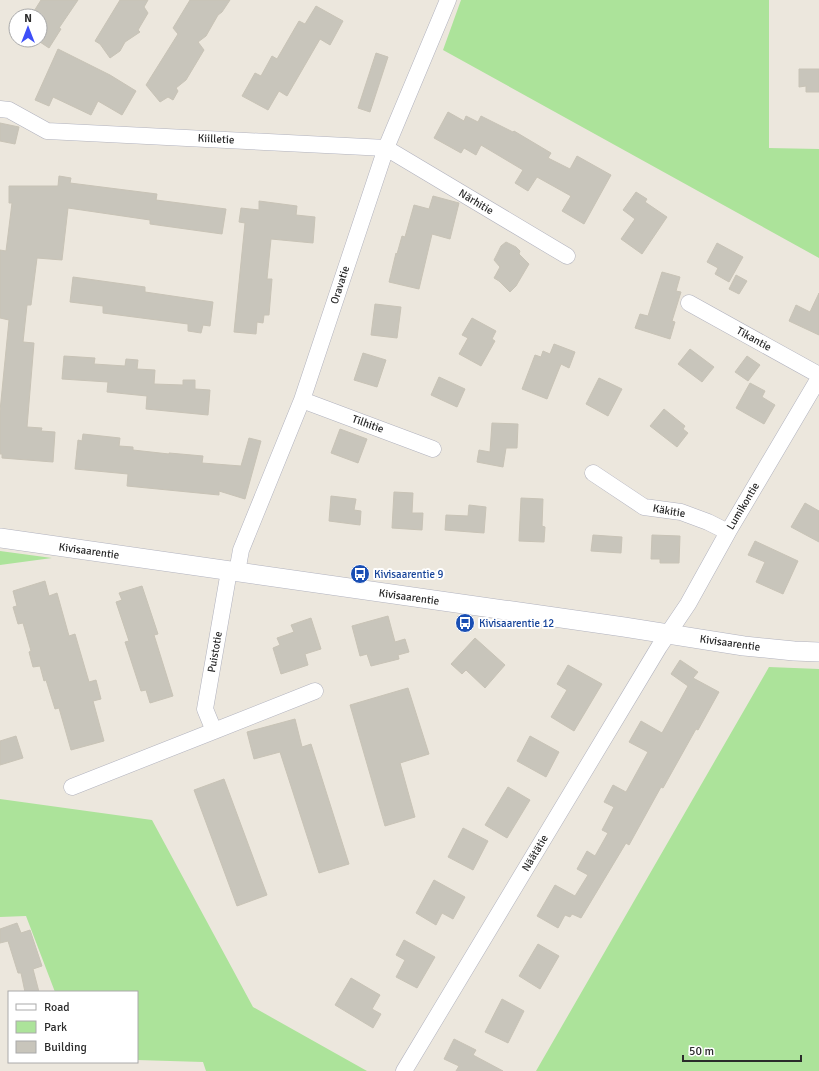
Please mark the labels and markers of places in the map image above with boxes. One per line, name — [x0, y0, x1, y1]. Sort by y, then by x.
bus stop icon: Kivisaarentie 9 — [349, 563, 371, 585]
place label: Kivisaarentie 9 — [374, 568, 443, 581]
bus stop icon: Kivisaarentie 12 — [454, 612, 476, 634]
place label: Kivisaarentie 12 — [479, 617, 554, 630]

